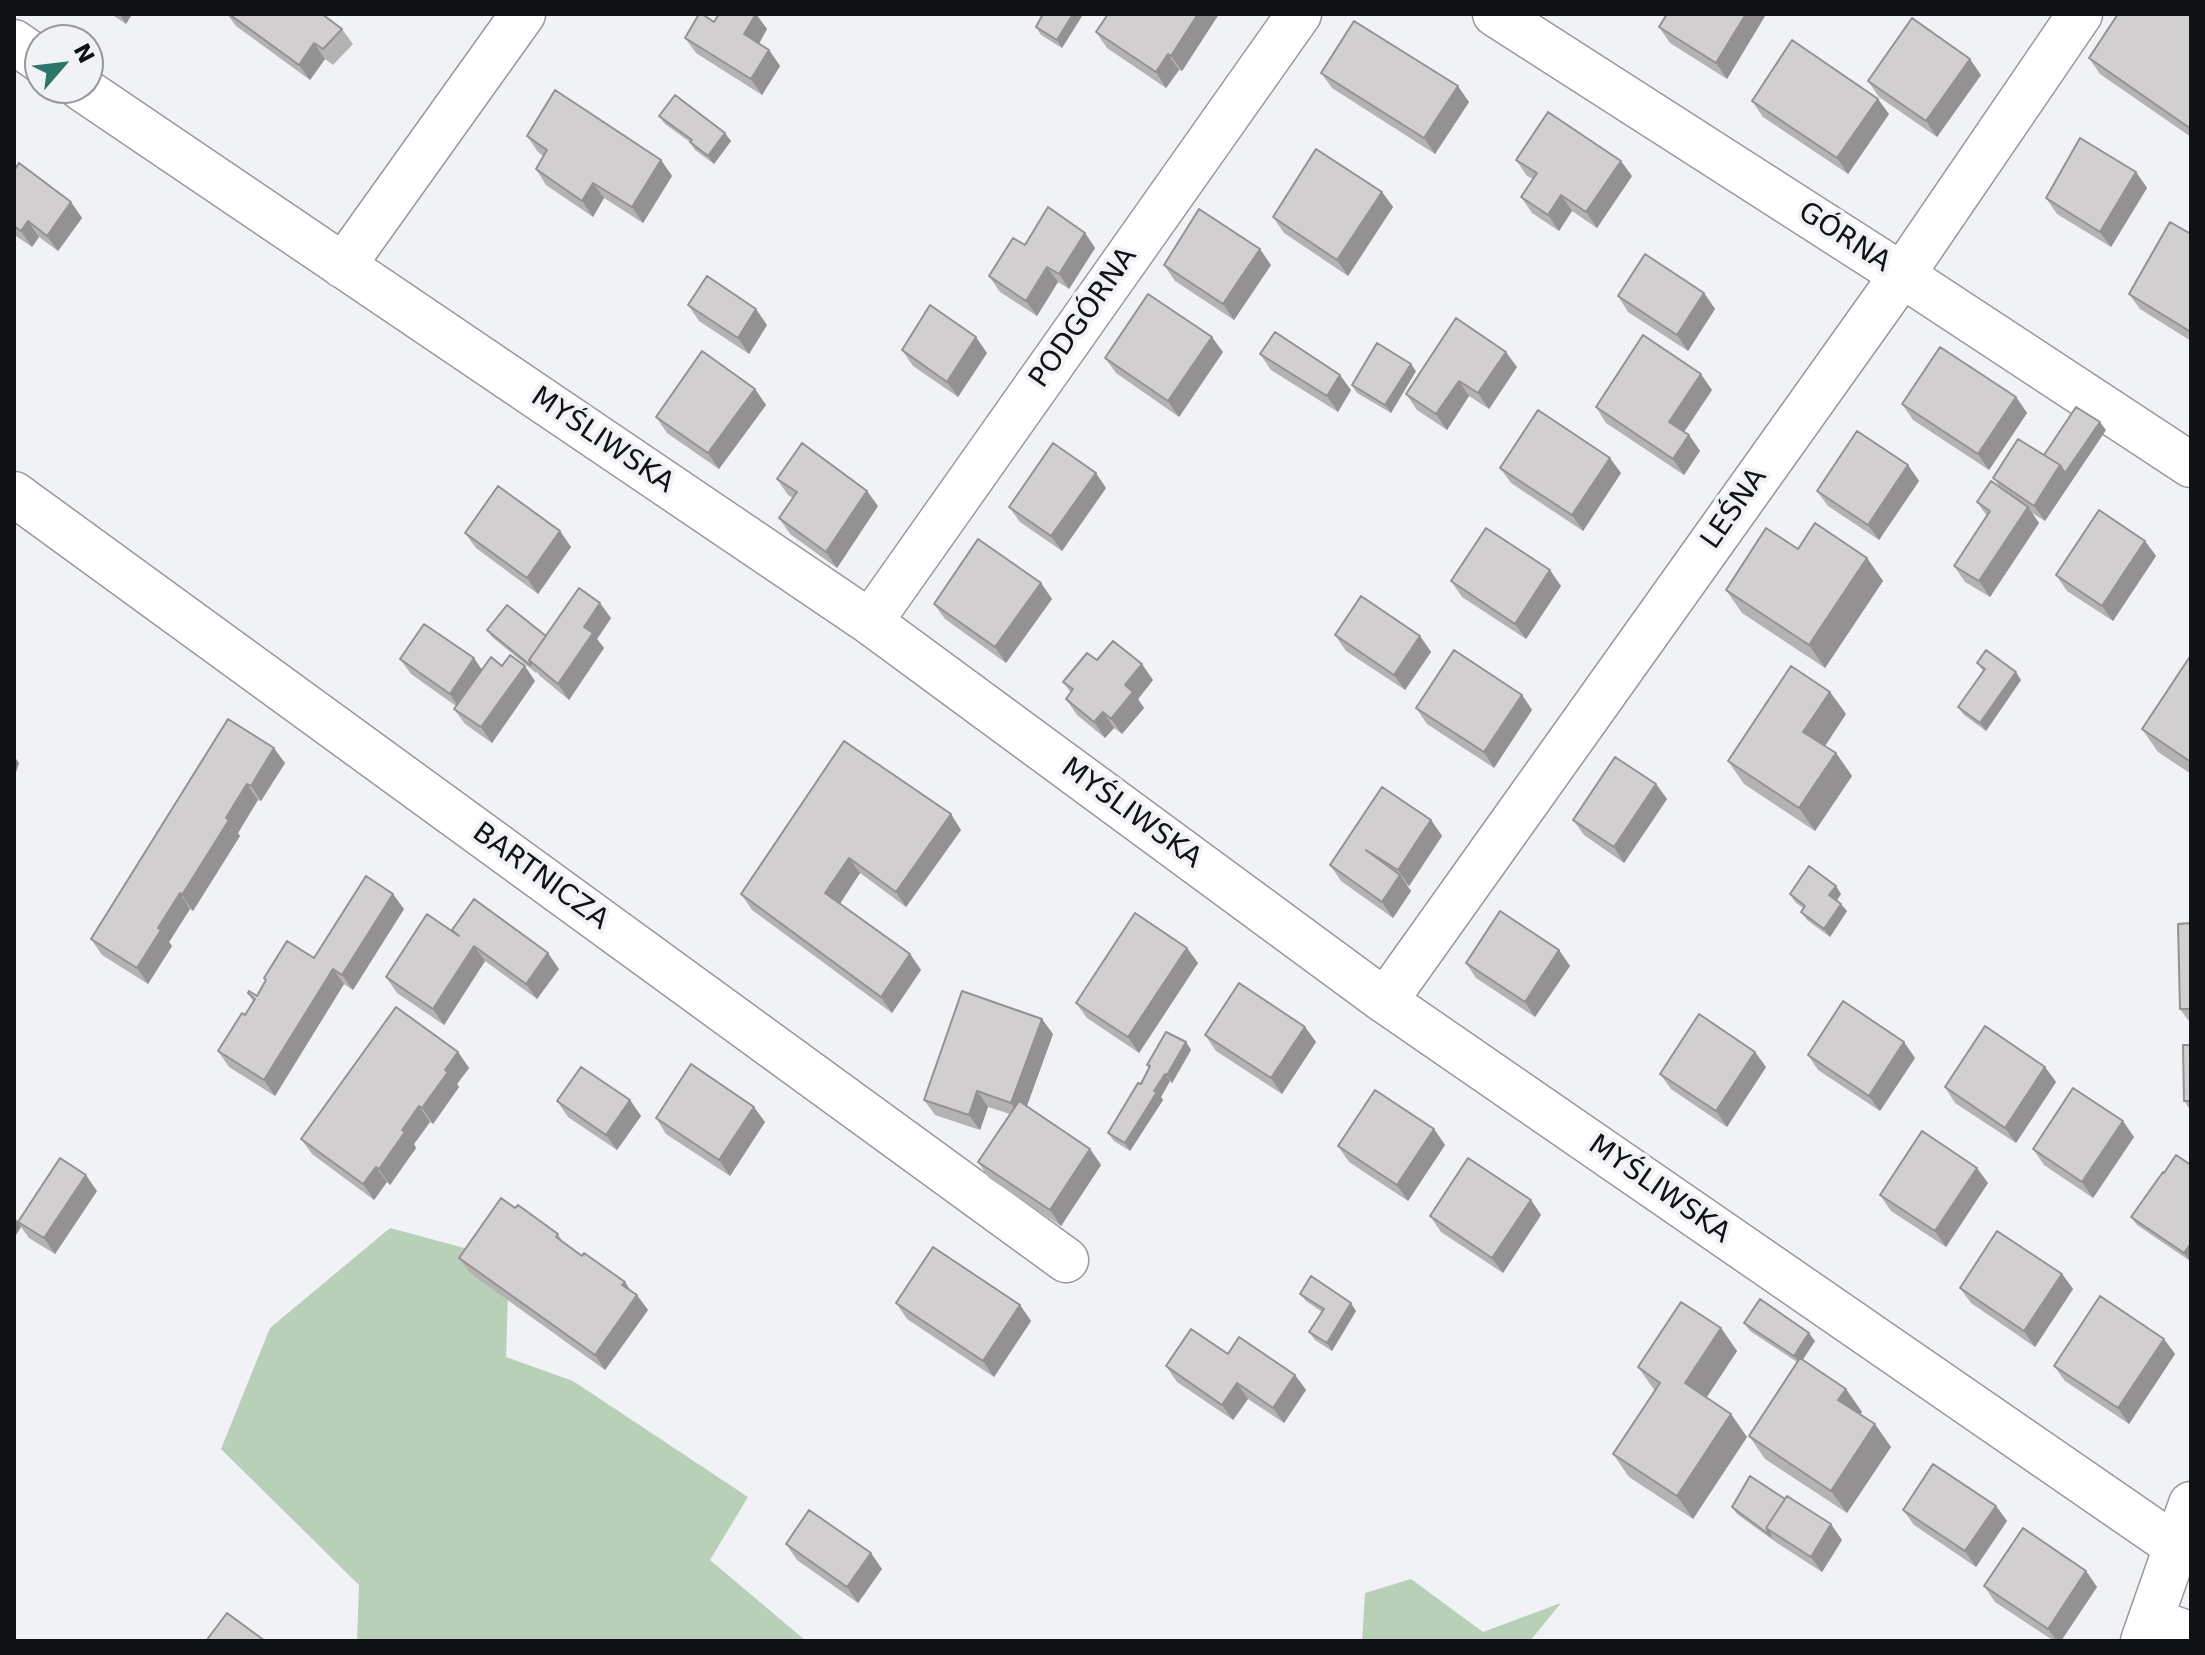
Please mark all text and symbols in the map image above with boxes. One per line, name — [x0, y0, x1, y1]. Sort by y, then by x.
north arrow — [24, 24, 104, 104]
text: N — [69, 39, 99, 67]
street label: GÓRNA — [1792, 196, 1896, 280]
street label: PODGÓRNA — [1023, 241, 1145, 395]
street label: MYŚLIWSKA — [524, 381, 680, 501]
street label: LEŚNA — [1695, 462, 1775, 556]
street label: MYŚLIWSKA — [1054, 752, 1208, 876]
street label: BARTNICZA — [465, 816, 615, 938]
street label: MYŚLIWSKA — [1582, 1129, 1736, 1251]

